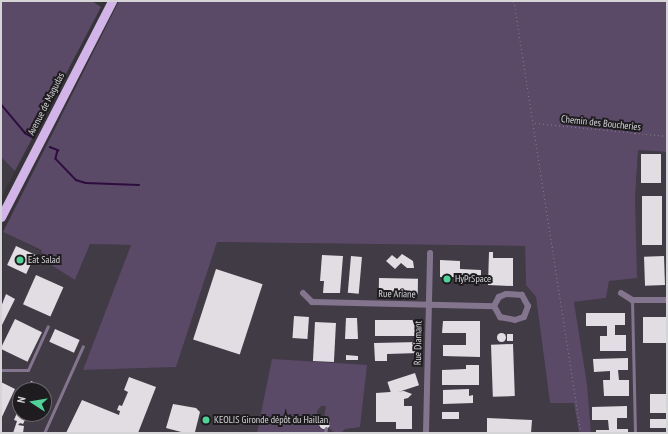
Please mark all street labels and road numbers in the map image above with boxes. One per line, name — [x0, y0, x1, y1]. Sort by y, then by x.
street label: Avenue de Magudas — [25, 71, 67, 137]
street label: Chemin des Boucheries — [561, 113, 641, 133]
street label: Rue Ariane — [378, 288, 416, 300]
street label: Rue Diamant — [412, 321, 424, 365]

